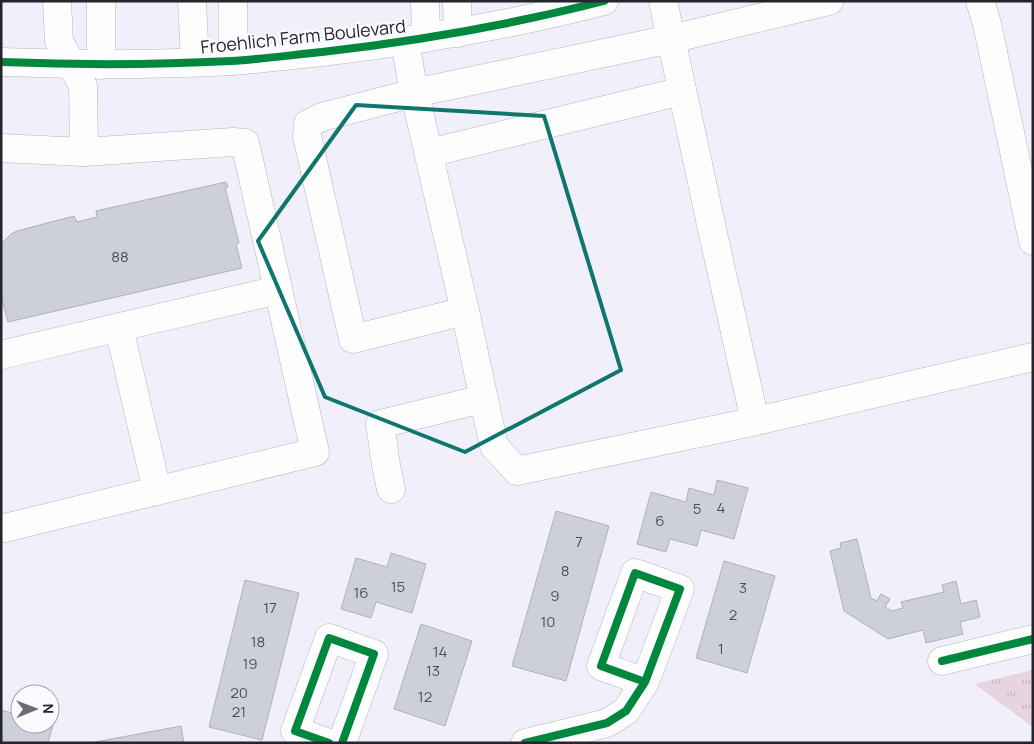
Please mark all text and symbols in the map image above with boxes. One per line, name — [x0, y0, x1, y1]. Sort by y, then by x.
street label: Froehlich Farm Boulevard — [199, 13, 407, 59]
house number: 88 — [111, 246, 129, 267]
house number: 4 — [717, 497, 726, 518]
house number: 5 — [693, 498, 701, 519]
house number: 6 — [655, 510, 665, 531]
house number: 7 — [575, 531, 583, 552]
house number: 8 — [561, 560, 569, 581]
house number: 15 — [391, 576, 405, 597]
house number: 3 — [739, 577, 747, 598]
house number: 16 — [353, 582, 369, 603]
house number: 9 — [550, 585, 560, 606]
house number: 17 — [263, 597, 277, 618]
house number: 2 — [729, 604, 737, 625]
house number: 10 — [541, 611, 556, 632]
house number: 18 — [251, 631, 265, 652]
house number: 1 — [718, 638, 724, 659]
house number: 14 — [433, 641, 447, 662]
house number: 19 — [242, 653, 258, 674]
house number: 13 — [426, 660, 440, 681]
house number: 20 — [230, 682, 248, 703]
north arrow — [10, 684, 60, 734]
house number: 12 — [418, 686, 432, 707]
house number: 21 — [232, 701, 246, 722]
text: N — [39, 704, 58, 714]

